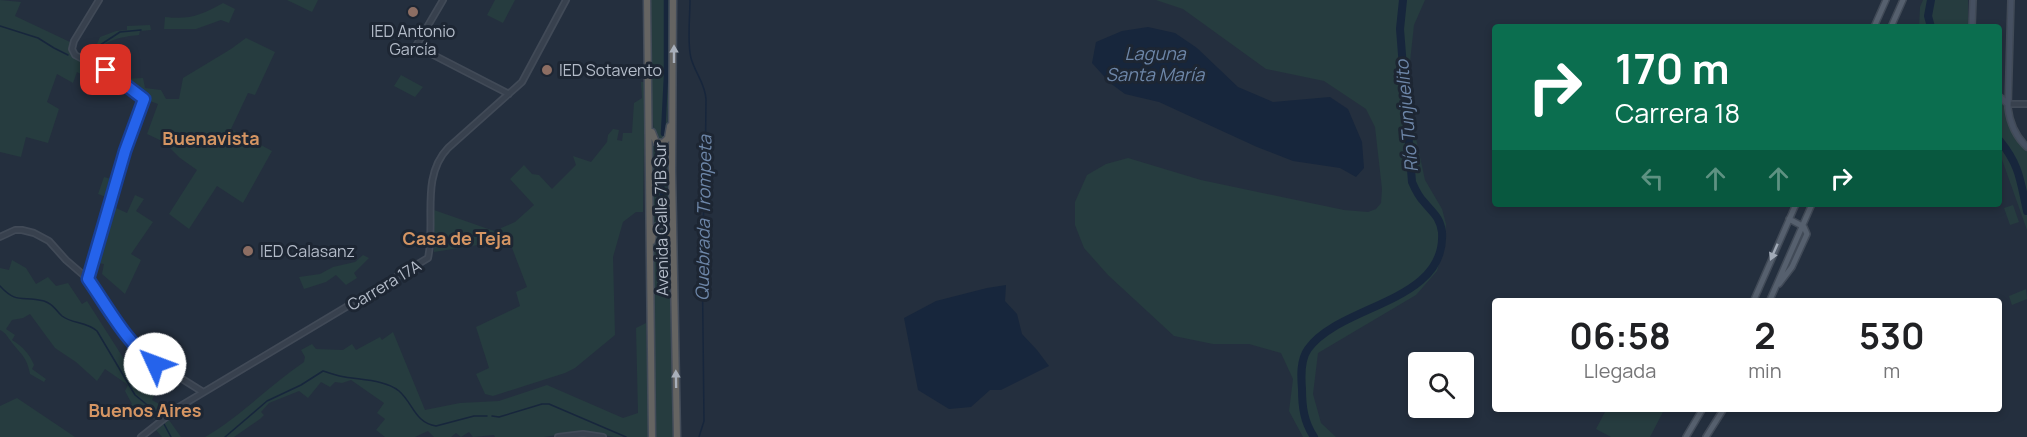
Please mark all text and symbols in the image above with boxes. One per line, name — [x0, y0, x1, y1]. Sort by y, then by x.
marker: IED Antonio García — [406, 5, 420, 19]
place label: IED Antonio García — [371, 20, 455, 60]
text: 170 m — [1615, 39, 1730, 97]
water label: Laguna Santa María — [1106, 41, 1205, 86]
pin — [80, 44, 131, 95]
one-way arrow — [669, 44, 679, 63]
icon: right — [1516, 48, 1594, 126]
icon: arrive — [89, 53, 122, 86]
water label: Río Tunjuelito — [1389, 58, 1423, 173]
place label: IED Sotavento — [559, 59, 662, 81]
marker: IED Sotavento — [540, 63, 554, 77]
text: Carrera 18 — [1615, 94, 1740, 131]
district label: Buenavista — [162, 126, 260, 150]
water label: Quebrada Trompeta — [690, 134, 716, 301]
street label: Avenida Calle 71B Sur — [649, 142, 673, 296]
icon: left — [1636, 162, 1669, 195]
icon: ahead — [1699, 162, 1732, 195]
icon: ahead — [1762, 162, 1795, 195]
icon: right — [1825, 162, 1858, 195]
district label: Casa de Teja — [403, 226, 511, 250]
place label: IED Calasanz — [260, 240, 355, 262]
marker: IED Calasanz — [241, 244, 255, 258]
one-way arrow — [1769, 244, 1778, 261]
street label: Carrera 17A — [343, 254, 425, 316]
text: 06:58 — [1569, 311, 1671, 360]
text: 2 — [1754, 311, 1776, 360]
text: 530 — [1859, 311, 1925, 360]
position arrow — [123, 332, 187, 396]
map controls — [1408, 352, 1474, 418]
button: search — [1408, 352, 1474, 418]
text: Llegada — [1584, 357, 1656, 384]
text: min — [1748, 357, 1782, 384]
text: m — [1883, 357, 1900, 384]
one-way arrow — [671, 369, 681, 388]
district label: Buenos Aires — [88, 398, 202, 422]

